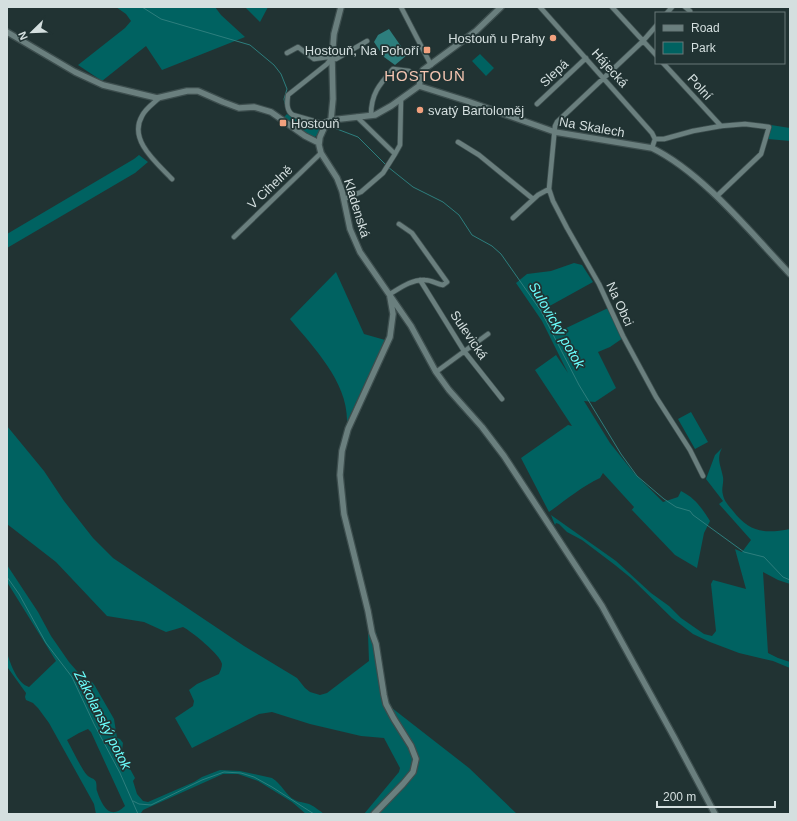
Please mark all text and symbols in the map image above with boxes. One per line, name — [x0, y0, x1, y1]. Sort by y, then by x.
north arrow — [12, 12, 52, 52]
legend — [655, 12, 785, 64]
text: Road — [691, 21, 720, 35]
text: N — [16, 30, 30, 42]
place label: Hostouň u Prahy — [448, 31, 545, 46]
marker: Hostouň u Prahy — [548, 33, 558, 43]
text: Park — [691, 41, 717, 55]
place label: Hostouň, Na Pohoří — [305, 43, 419, 58]
marker: Hostouň, Na Pohoří — [422, 45, 432, 55]
street label: Hájecká — [589, 46, 632, 91]
street label: Slepá — [537, 56, 572, 90]
district label: HOSTOUŇ — [384, 67, 466, 84]
street label: Polní — [685, 71, 716, 103]
place label: svatý Bartoloměj — [428, 103, 524, 118]
marker: svatý Bartoloměj — [415, 105, 425, 115]
street label: Na Skalech — [558, 114, 626, 140]
place label: Hostouň — [291, 116, 339, 131]
marker: Hostouň — [278, 118, 288, 128]
street label: V Cihelně — [245, 162, 295, 212]
street label: Kladenská — [341, 177, 373, 240]
water label: Sulovický potok — [526, 279, 589, 372]
street label: Na Obci — [603, 280, 637, 329]
street label: Sulevická — [447, 308, 491, 363]
water label: Zákolanský potok — [71, 667, 135, 773]
scale bar — [657, 783, 775, 809]
text: 200 m — [663, 790, 696, 804]

